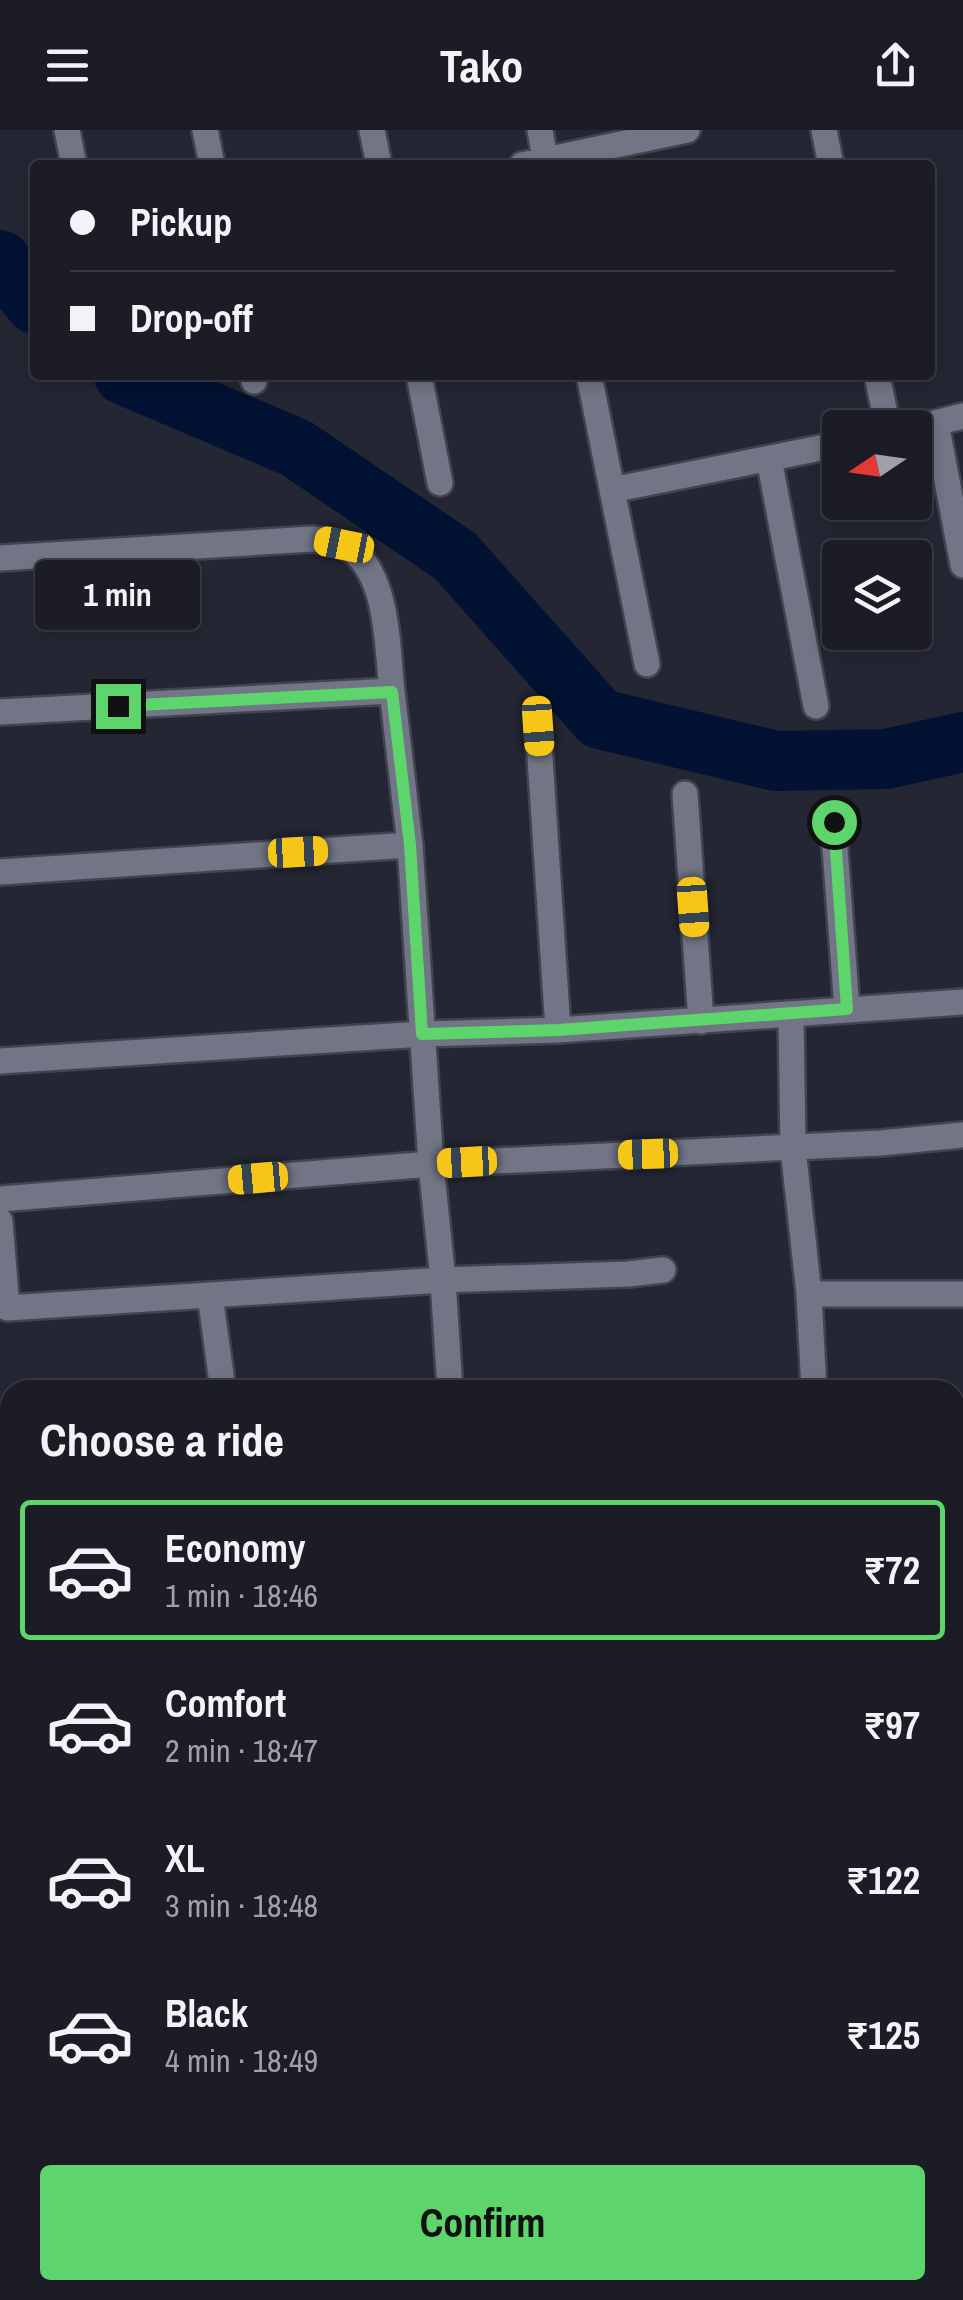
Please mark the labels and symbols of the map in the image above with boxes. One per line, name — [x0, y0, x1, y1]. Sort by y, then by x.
north arrow — [822, 410, 932, 520]
car — [312, 525, 376, 565]
callout: 1 min — [36, 561, 200, 631]
route end — [96, 684, 141, 729]
car — [521, 695, 555, 757]
route start — [812, 800, 857, 845]
car — [267, 835, 329, 869]
car — [676, 876, 710, 938]
car — [617, 1138, 679, 1170]
car — [436, 1145, 498, 1179]
car — [227, 1160, 289, 1196]

